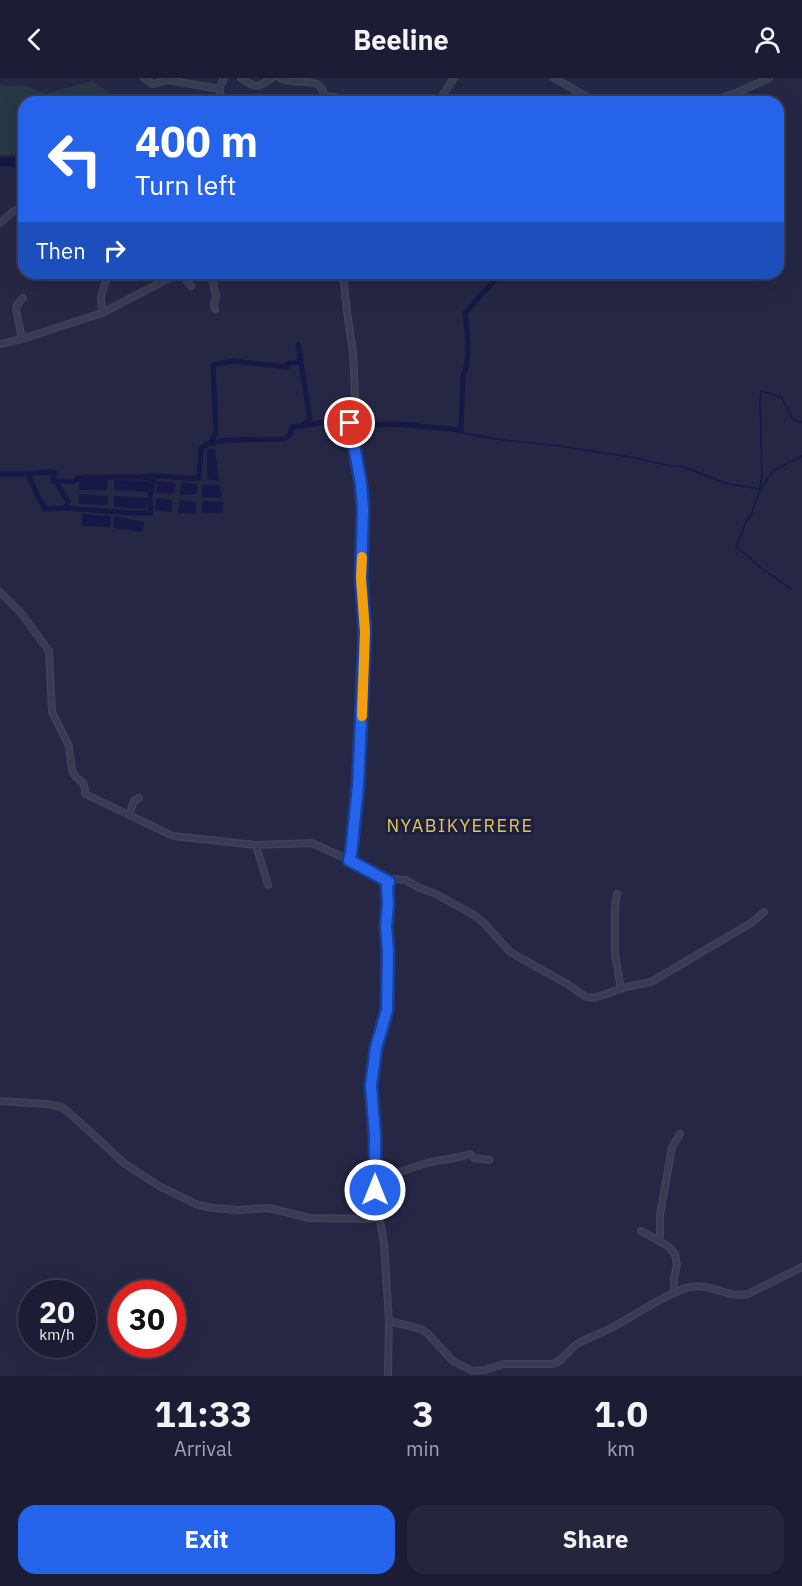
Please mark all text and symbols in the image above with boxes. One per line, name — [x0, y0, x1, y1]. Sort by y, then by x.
text: Beeline — [353, 22, 449, 57]
icon: back — [18, 23, 51, 56]
icon: person — [751, 23, 784, 56]
text: 400 m — [135, 114, 258, 169]
icon: left — [36, 120, 114, 198]
text: Turn left — [135, 167, 236, 202]
icon: right — [98, 234, 131, 267]
text: Then — [36, 236, 86, 265]
pin — [324, 397, 375, 448]
icon: arrive — [333, 406, 366, 439]
district label: NYABIKYERERE — [386, 814, 534, 837]
position arrow — [343, 1158, 407, 1222]
speed limit sign: 30 — [108, 1280, 186, 1358]
text: 20 — [39, 1292, 75, 1331]
text: km/h — [39, 1325, 75, 1344]
text: 11:33 — [154, 1390, 252, 1437]
text: 3 — [412, 1390, 434, 1437]
text: 1.0 — [594, 1390, 648, 1437]
text: Arrival — [174, 1435, 232, 1462]
text: min — [406, 1435, 440, 1462]
text: km — [607, 1435, 635, 1462]
button: Exit — [18, 1505, 395, 1574]
button: Share — [407, 1505, 784, 1574]

